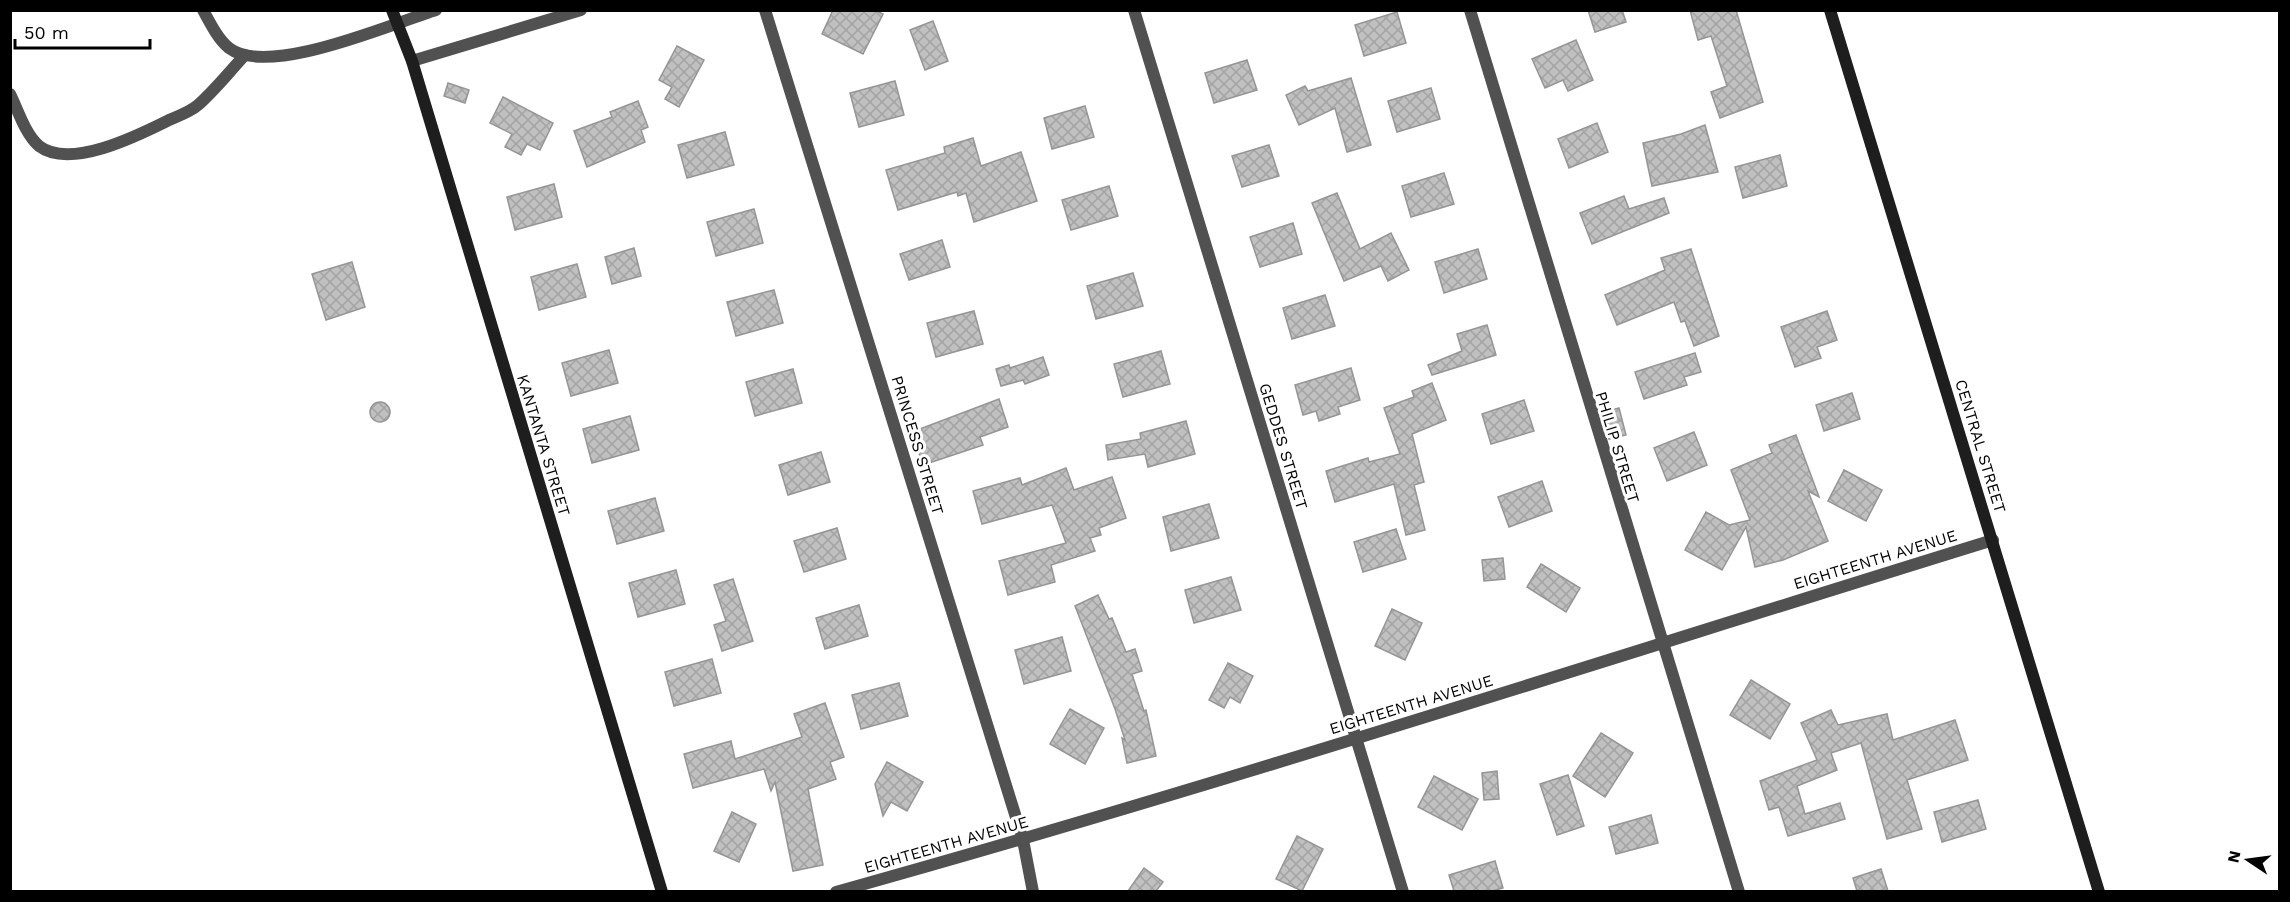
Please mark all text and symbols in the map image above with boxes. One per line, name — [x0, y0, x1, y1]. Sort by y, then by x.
scale bar — [15, 12, 150, 50]
text: 50 m — [24, 22, 69, 43]
street label: KANTANTA STREET — [513, 372, 574, 519]
street label: PRINCESS STREET — [887, 373, 948, 517]
street label: CENTRAL STREET — [1951, 377, 2010, 515]
street label: GEDDES STREET — [1255, 381, 1312, 512]
street label: PHILIP STREET — [1592, 389, 1644, 505]
street label: EIGHTEENTH AVENUE — [1791, 526, 1959, 593]
street label: EIGHTEENTH AVENUE — [1327, 671, 1495, 738]
street label: EIGHTEENTH AVENUE — [862, 812, 1030, 877]
north arrow — [2218, 830, 2278, 890]
text: N — [2223, 849, 2244, 865]

